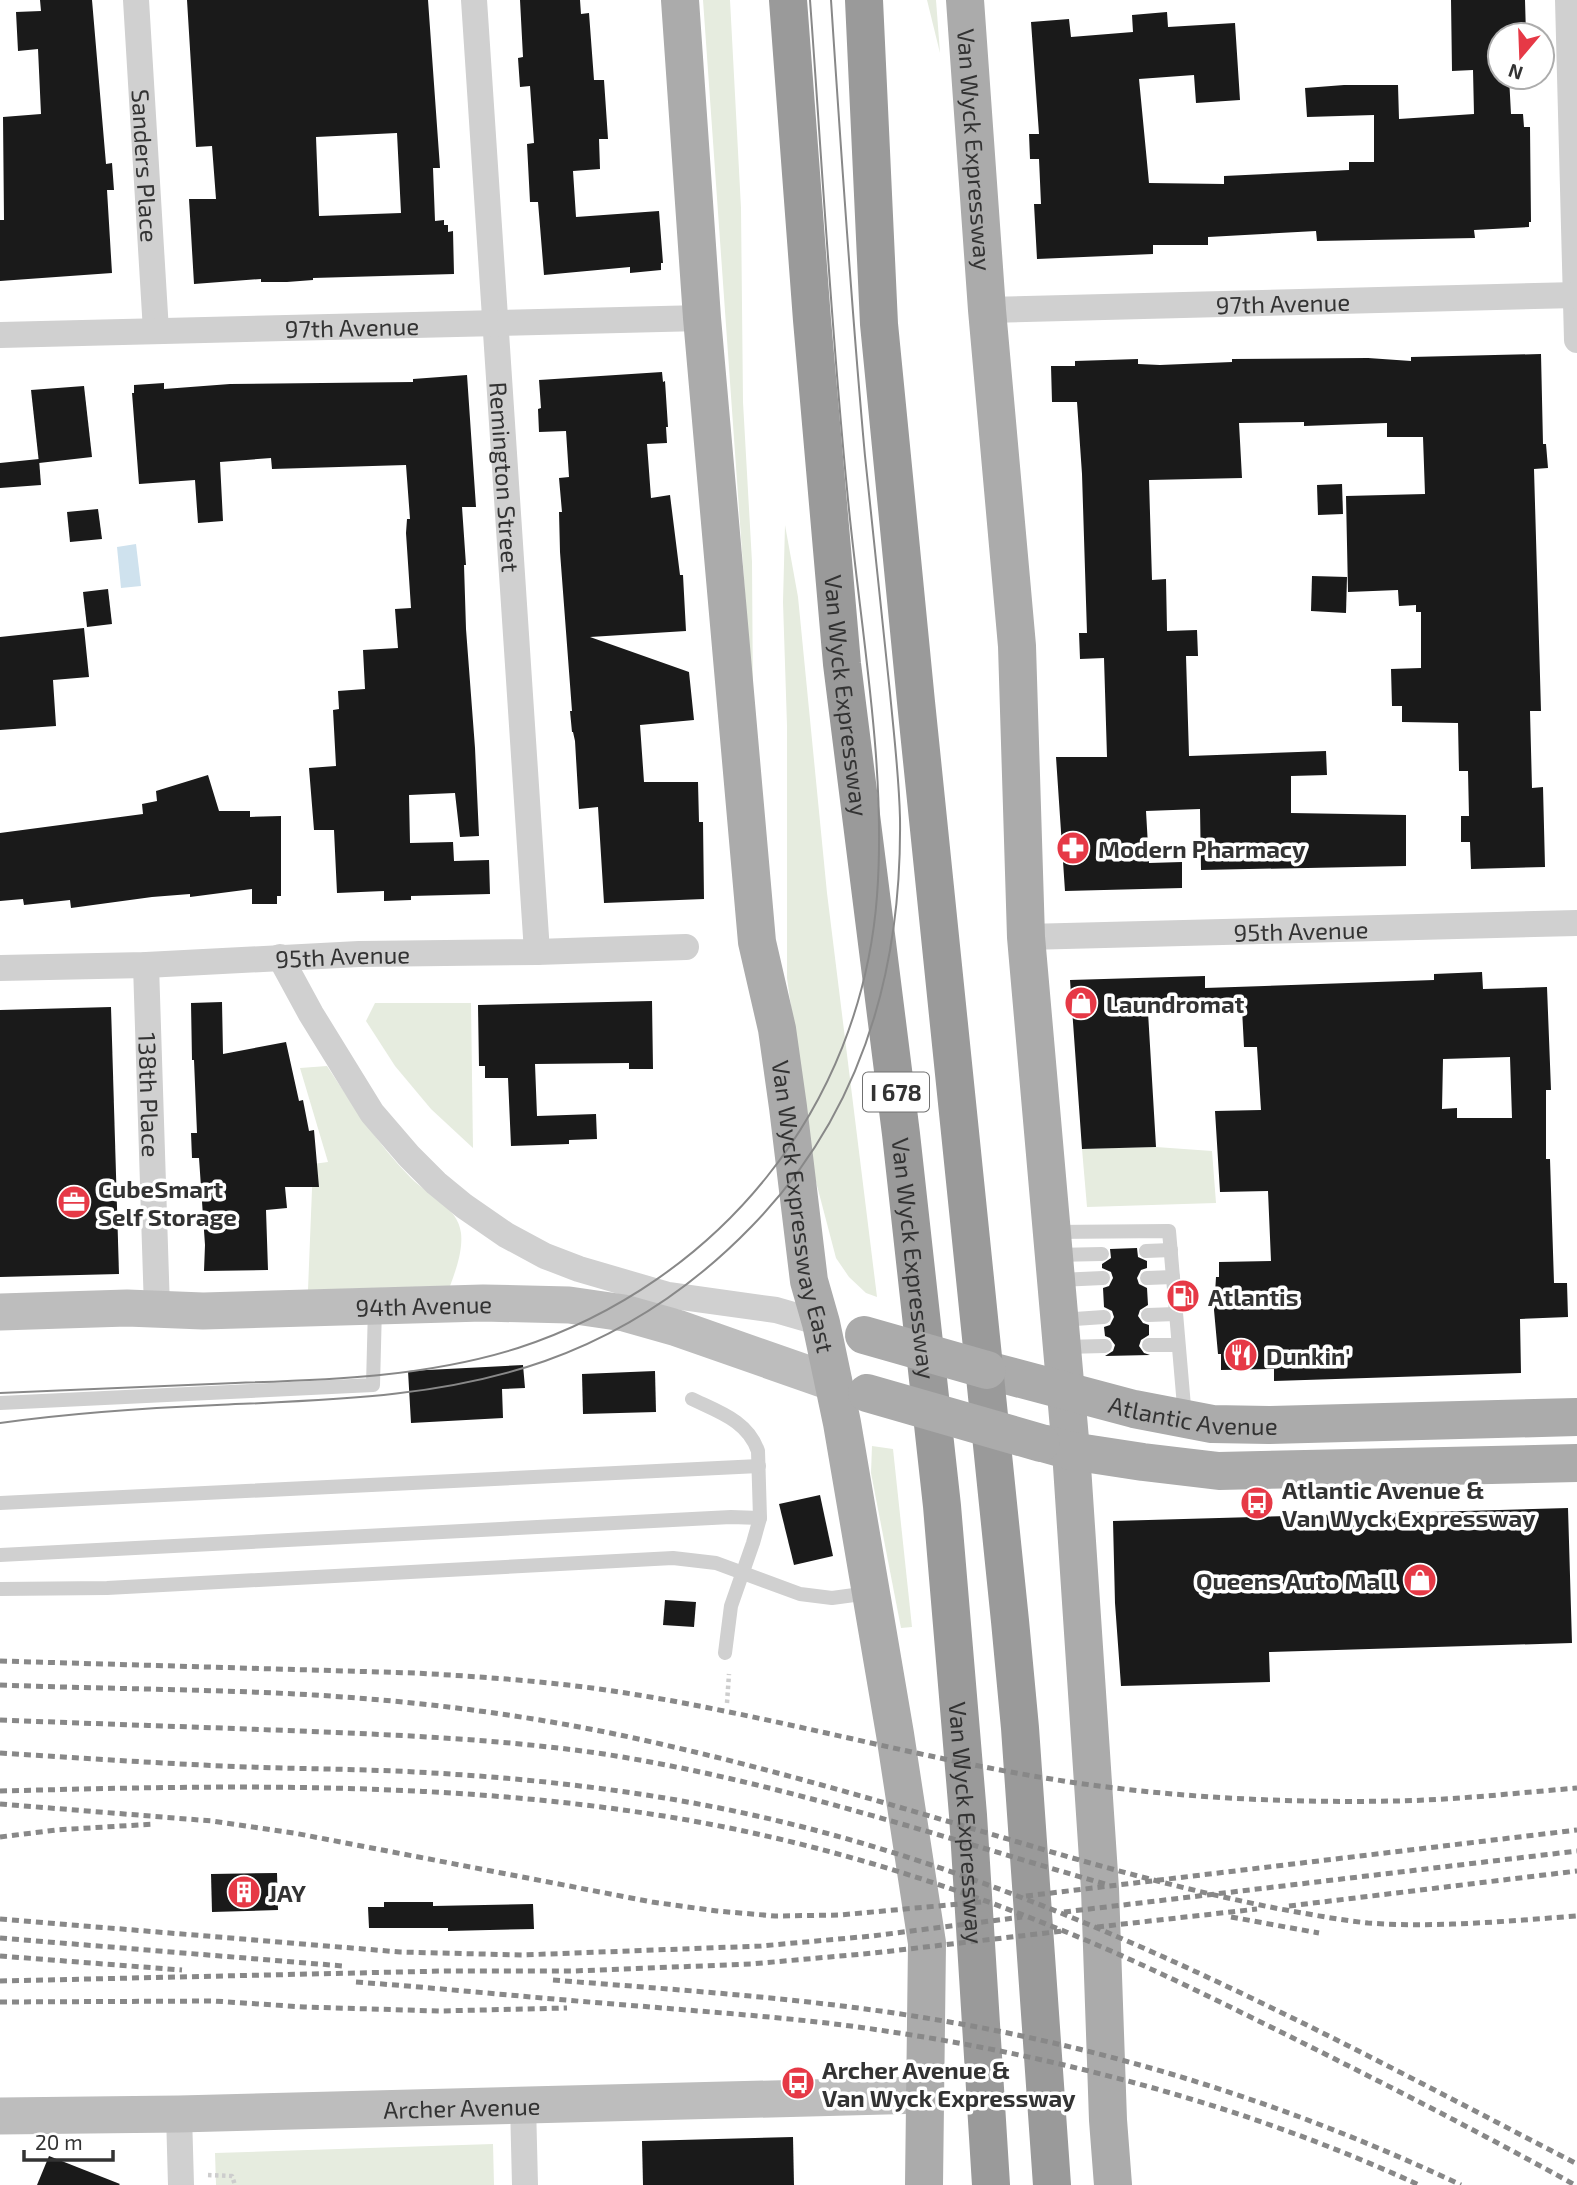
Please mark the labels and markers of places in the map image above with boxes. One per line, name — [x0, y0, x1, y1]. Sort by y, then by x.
pharmacy icon: Modern Pharmacy — [1054, 829, 1092, 867]
place label: Modern Pharmacy — [1098, 834, 1306, 863]
shop icon: Laundromat — [1062, 984, 1100, 1022]
place label: Laundromat — [1106, 989, 1245, 1018]
place label: CubeSmart Self Storage — [98, 1174, 237, 1231]
office icon: CubeSmart Self Storage — [55, 1183, 93, 1221]
fuel station icon: Atlantis — [1164, 1277, 1202, 1315]
place label: Atlantis — [1208, 1282, 1298, 1311]
restaurant icon: Dunkin' — [1222, 1336, 1260, 1374]
place label: Dunkin' — [1266, 1341, 1350, 1370]
place label: Atlantic Avenue & Van Wyck Expressway — [1282, 1475, 1536, 1532]
bus stop icon: Atlantic Avenue & Van Wyck Expressway — [1238, 1484, 1276, 1522]
shop icon: Queens Auto Mall — [1401, 1561, 1439, 1599]
place label: Queens Auto Mall — [1196, 1566, 1396, 1596]
building icon: JAY — [225, 1873, 263, 1911]
place label: JAY — [268, 1878, 306, 1907]
place label: Archer Avenue & Van Wyck Expressway — [822, 2055, 1076, 2112]
bus stop icon: Archer Avenue & Van Wyck Expressway — [779, 2064, 817, 2102]

